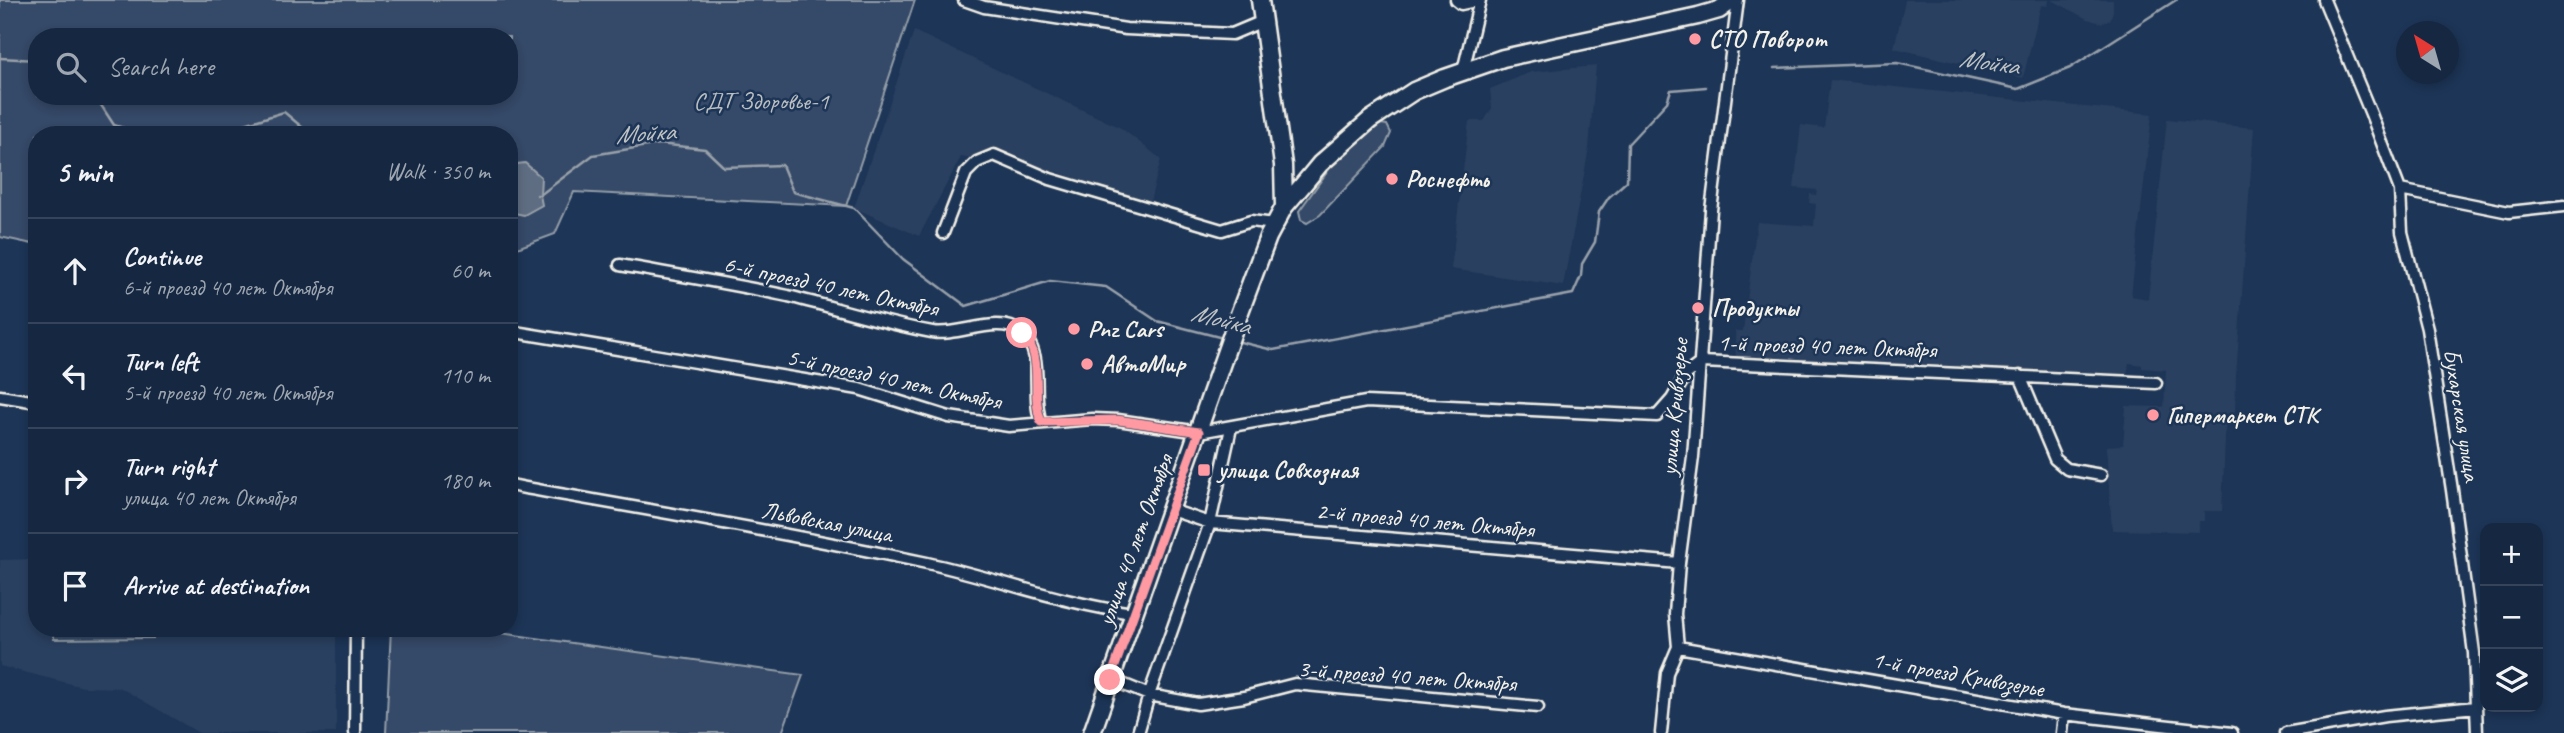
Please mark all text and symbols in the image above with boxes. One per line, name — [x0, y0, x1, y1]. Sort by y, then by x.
north arrow — [2396, 21, 2459, 84]
place label: СТО Поворот — [1709, 24, 1828, 54]
search box — [28, 28, 518, 105]
marker: СТО Поворот — [1687, 31, 1703, 47]
water label: Мойка — [1957, 42, 2023, 83]
icon: search — [52, 48, 90, 86]
text: Search here — [108, 50, 214, 83]
park label: СДТ Здоровье-1 — [694, 86, 830, 116]
water label: Мойка — [614, 114, 678, 152]
text: 5 min — [56, 153, 113, 191]
text: Walk · 350 m — [386, 157, 490, 186]
place label: Роснефть — [1406, 164, 1490, 194]
marker: Роснефть — [1384, 171, 1400, 187]
text: Continue — [123, 240, 201, 273]
street label: 6-й проезд 40 лет Октября — [721, 249, 943, 324]
icon: ahead — [56, 252, 94, 290]
text: 60 m — [451, 256, 490, 285]
text: 6-й проезд 40 лет Октября — [123, 273, 332, 302]
place label: Продукты — [1712, 293, 1800, 323]
water label: Мойка — [1188, 296, 1256, 343]
marker: Продукты — [1690, 300, 1706, 316]
place label: Pnz Cars — [1088, 314, 1166, 344]
route start — [1006, 317, 1037, 348]
marker: Pnz Cars — [1066, 321, 1082, 337]
street label: 1-й проезд 40 лет Октября — [1717, 327, 1938, 365]
street label: улица Кривозерье — [1653, 335, 1695, 479]
street label: 5-й проезд 40 лет Октября — [784, 342, 1006, 417]
text: Turn left — [123, 345, 198, 378]
street label: Бухарская улица — [2437, 347, 2488, 485]
place label: АвтоМир — [1101, 349, 1187, 379]
marker: АвтоМир — [1079, 356, 1095, 372]
icon: left — [56, 357, 94, 395]
text: 110 m — [441, 361, 490, 390]
text: 5-й проезд 40 лет Октября — [123, 378, 332, 407]
place label: Гипермаркет СТК — [2167, 400, 2322, 430]
marker: Гипермаркет СТК — [2145, 407, 2161, 423]
street label: улица 40 лет Октября — [1089, 449, 1181, 632]
text: Turn right — [123, 450, 214, 483]
place label: улица Совхозная — [1216, 455, 1360, 486]
icon: right — [56, 462, 94, 500]
marker: улица Совхозная — [1196, 462, 1212, 478]
text: 180 m — [441, 466, 490, 495]
text: улица 40 лет Октября — [123, 483, 296, 512]
street label: Львовская улица — [759, 495, 897, 550]
street label: 2-й проезд 40 лет Октября — [1315, 496, 1537, 545]
map controls — [2480, 523, 2543, 712]
button: + — [2480, 523, 2543, 586]
icon: arrive — [56, 567, 94, 605]
text: Arrive at destination — [123, 569, 309, 602]
button: − — [2480, 586, 2543, 649]
street label: 1-й проезд Кривозерье — [1870, 644, 2048, 705]
button: layers — [2480, 649, 2543, 712]
street label: 3-й проезд 40 лет Октября — [1297, 653, 1519, 699]
route end — [1094, 664, 1125, 695]

